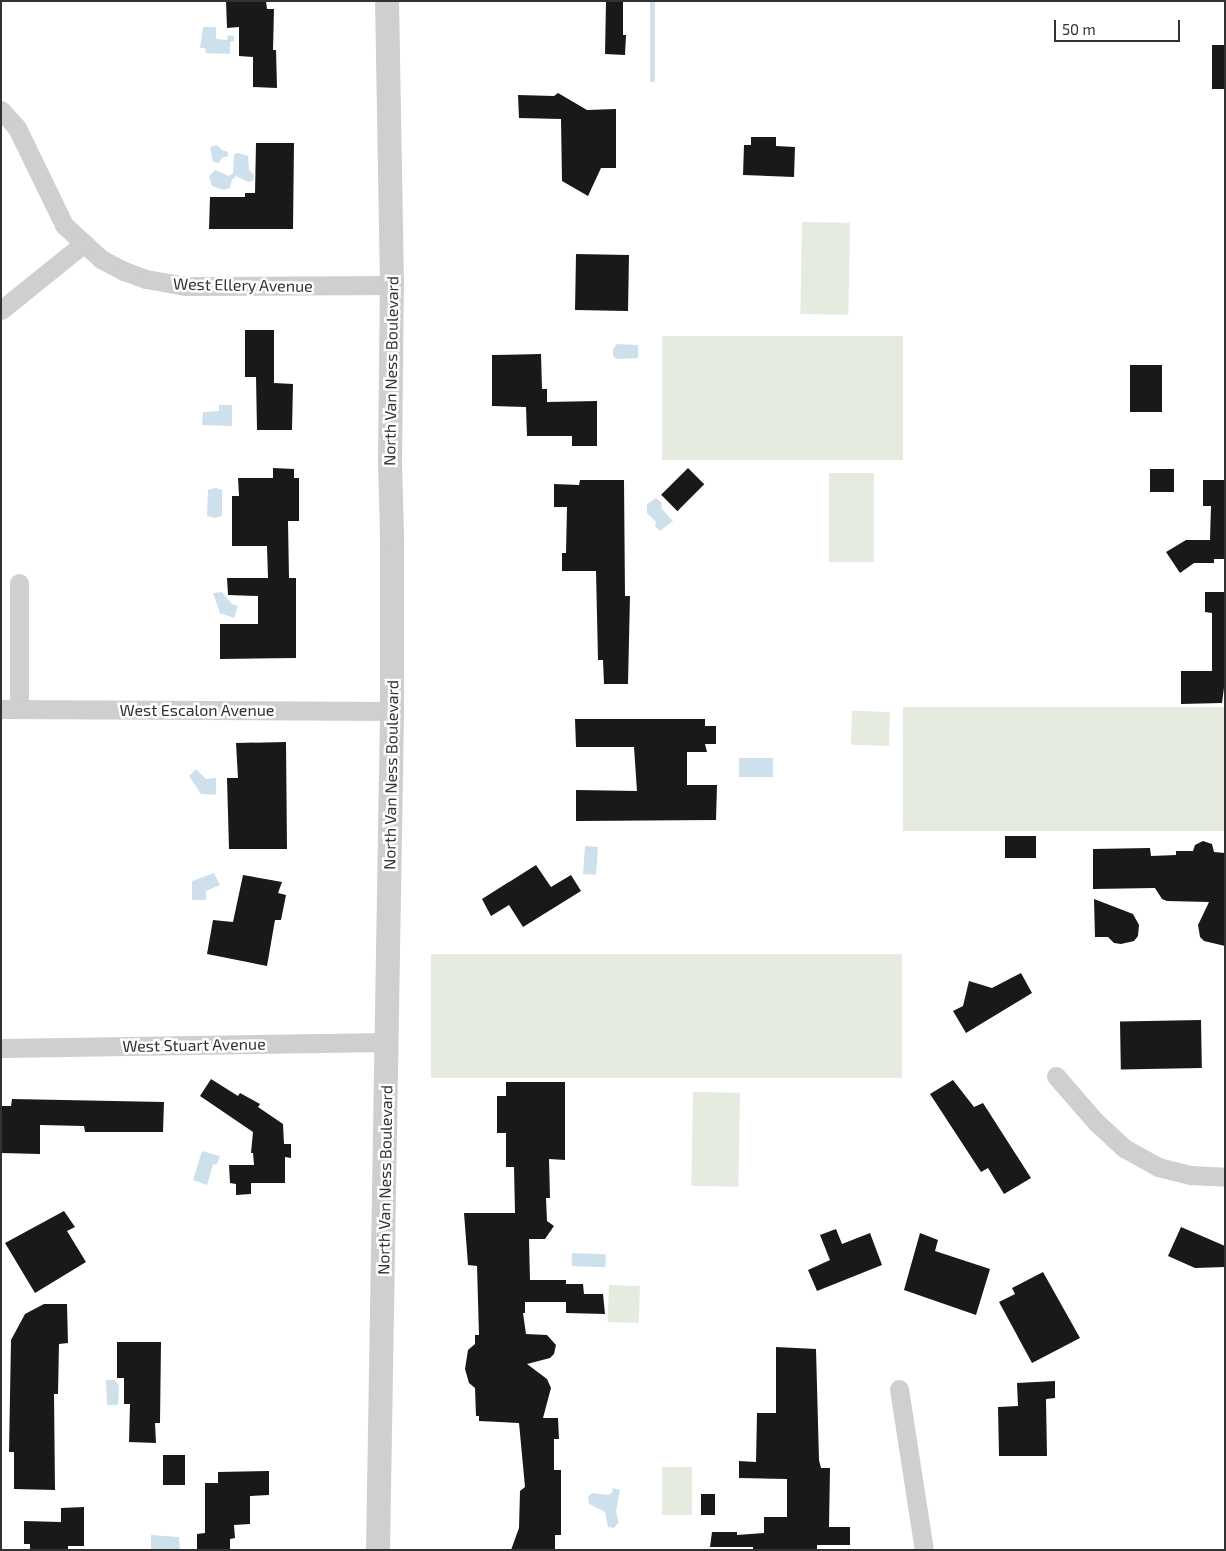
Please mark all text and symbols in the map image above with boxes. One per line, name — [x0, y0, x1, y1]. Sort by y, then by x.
scale bar — [1056, 10, 1182, 42]
text: 50 m — [1062, 20, 1096, 38]
street label: West Ellery Avenue — [173, 274, 313, 296]
street label: North Van Ness Boulevard — [380, 276, 402, 466]
street label: North Van Ness Boulevard — [380, 680, 402, 870]
street label: West Escalon Avenue — [119, 700, 275, 720]
street label: West Stuart Avenue — [122, 1034, 266, 1056]
street label: North Van Ness Boulevard — [374, 1085, 396, 1275]

